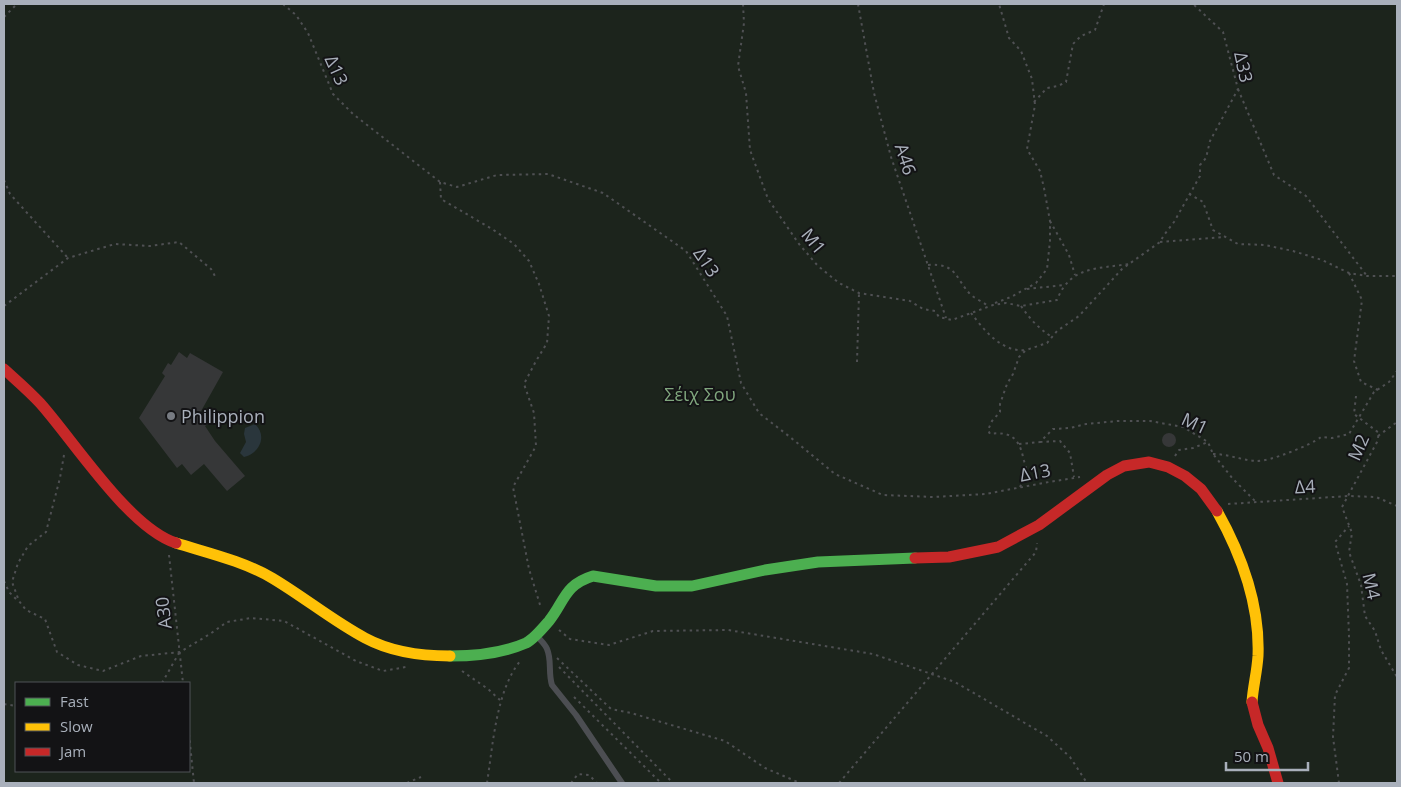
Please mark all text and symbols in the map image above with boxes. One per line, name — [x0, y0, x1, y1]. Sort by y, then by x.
street label: Δ33 — [1229, 49, 1259, 85]
street label: Δ13 — [320, 51, 354, 89]
street label: Α46 — [890, 140, 922, 178]
street label: Μ1 — [796, 223, 832, 259]
street label: Δ13 — [688, 242, 726, 282]
park label: Σέιχ Σου — [664, 382, 736, 406]
place label: Philippion — [181, 404, 265, 428]
street label: Μ1 — [1178, 407, 1212, 439]
marker: Philippion — [165, 410, 177, 422]
street label: Μ2 — [1342, 430, 1374, 464]
street label: Δ13 — [1017, 457, 1053, 487]
street label: Δ4 — [1294, 473, 1316, 499]
street label: M4 — [1357, 570, 1387, 602]
street label: Α30 — [149, 596, 177, 630]
legend — [15, 682, 190, 772]
text: Fast — [60, 691, 89, 711]
text: Slow — [60, 716, 93, 736]
scale bar — [1226, 740, 1308, 772]
text: Jam — [58, 741, 86, 761]
text: 50 m — [1234, 746, 1269, 766]

